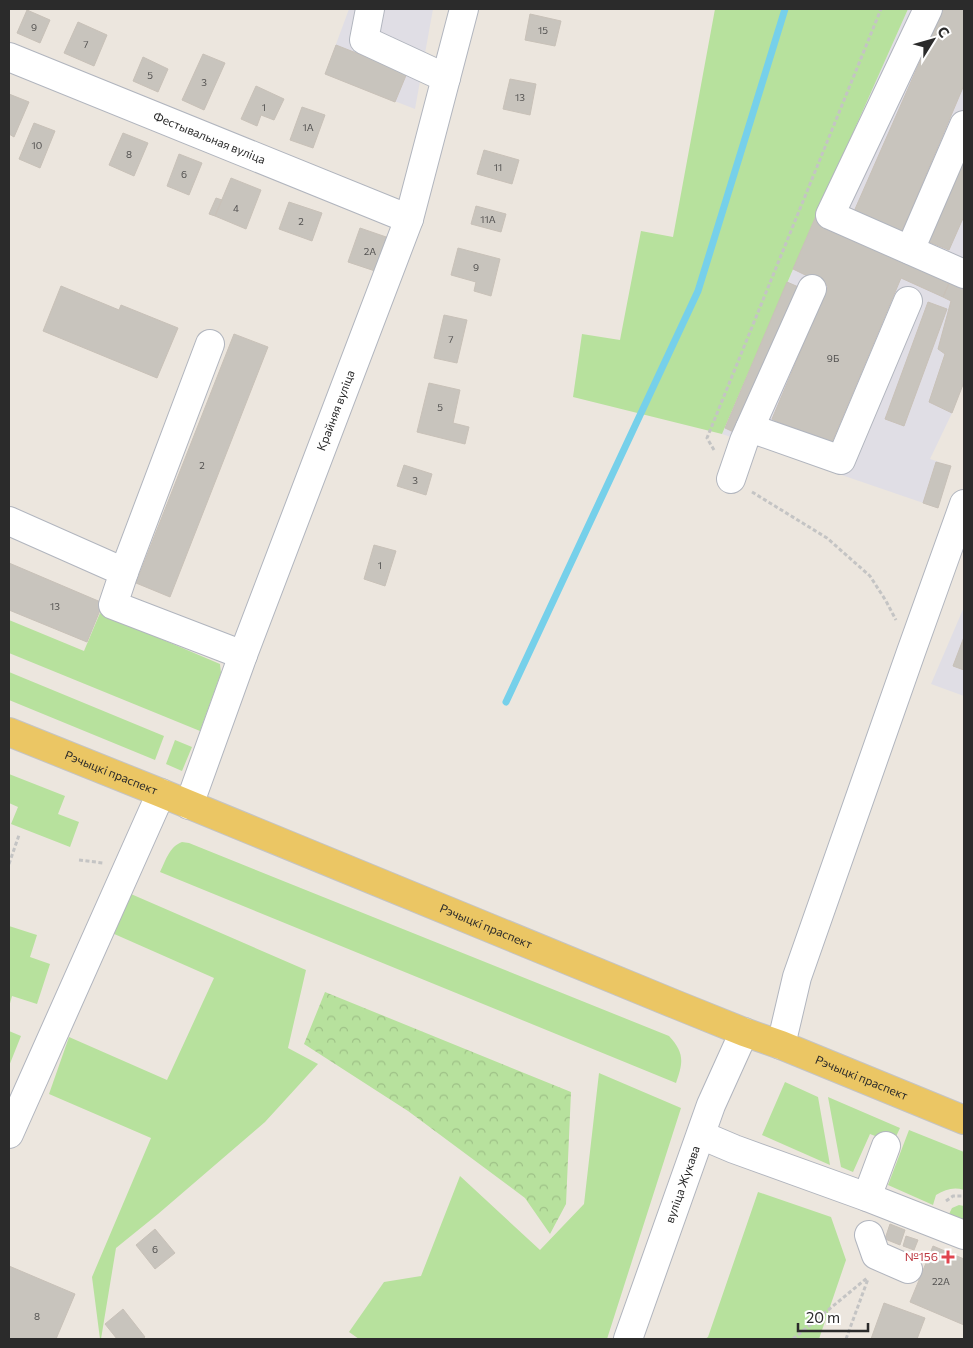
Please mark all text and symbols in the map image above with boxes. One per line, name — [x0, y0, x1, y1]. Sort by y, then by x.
north arrow — [908, 15, 958, 65]
house number: 9 — [31, 21, 37, 33]
text: С — [934, 23, 953, 41]
house number: 15 — [538, 24, 548, 36]
house number: 7 — [83, 38, 89, 50]
house number: 5 — [147, 69, 153, 81]
house number: 3 — [201, 76, 207, 88]
house number: 13 — [515, 91, 525, 103]
house number: 1 — [262, 101, 266, 113]
street label: Фестывальная вуліца — [151, 108, 268, 166]
house number: 1А — [302, 121, 314, 133]
house number: 10 — [32, 139, 42, 151]
house number: 8 — [126, 148, 132, 160]
house number: 11 — [494, 161, 502, 173]
house number: 6 — [181, 168, 187, 180]
house number: 4 — [233, 202, 239, 214]
house number: 11А — [480, 213, 496, 225]
house number: 2 — [298, 215, 304, 227]
house number: 2А — [364, 245, 376, 257]
house number: 9 — [473, 261, 479, 273]
house number: 7 — [448, 333, 454, 345]
house number: 9Б — [827, 352, 839, 364]
street label: Крайняя вуліца — [313, 368, 357, 453]
house number: 5 — [437, 401, 443, 413]
house number: 2 — [199, 459, 205, 471]
house number: 3 — [412, 474, 418, 486]
house number: 1 — [378, 559, 382, 571]
house number: 13 — [50, 600, 60, 612]
street label: Рэчыцкі праспект — [63, 747, 160, 797]
street label: Рэчыцкі праспект — [438, 900, 535, 951]
street label: Рэчыцкі праспект — [813, 1052, 910, 1102]
street label: вуліца Жукава — [662, 1143, 702, 1225]
house number: 6 — [152, 1243, 158, 1255]
place label: №156 — [905, 1249, 938, 1263]
marker: №156 — [942, 1251, 954, 1263]
house number: 22А — [932, 1275, 950, 1287]
scale bar — [798, 1300, 868, 1332]
text: 20 m — [806, 1308, 840, 1326]
house number: 8 — [34, 1310, 40, 1322]

